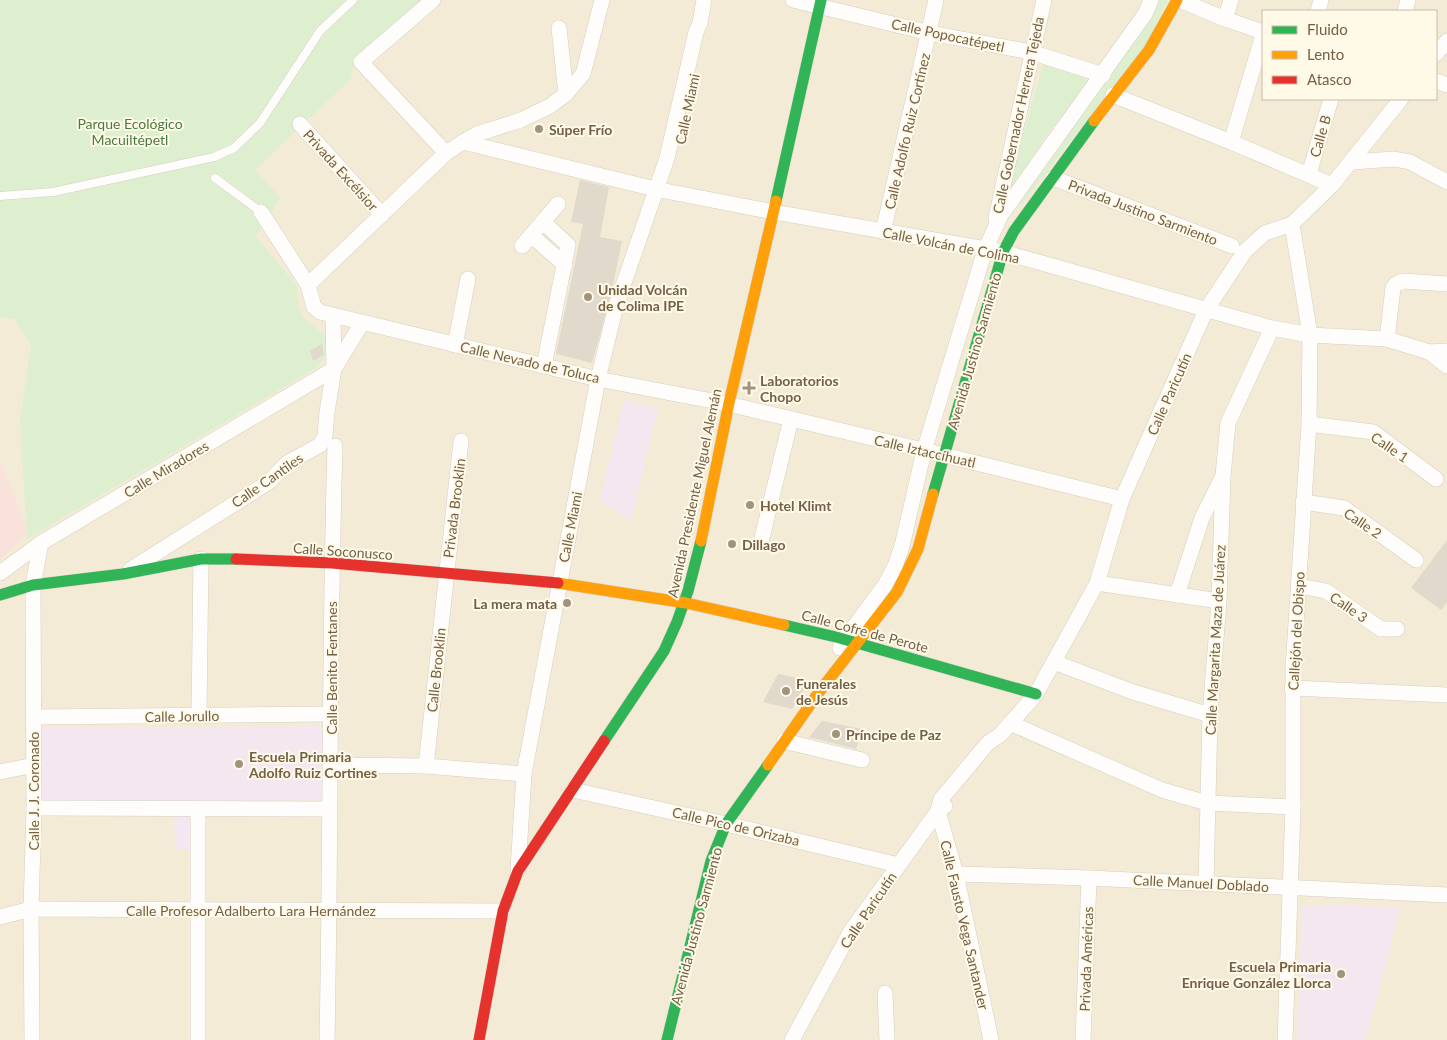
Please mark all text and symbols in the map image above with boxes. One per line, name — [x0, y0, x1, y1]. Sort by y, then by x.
legend — [1262, 10, 1437, 100]
street label: Calle Popocatépetl — [890, 15, 1006, 55]
street label: Calle Gobernador Herrera Tejeda — [989, 15, 1047, 215]
text: Fluido — [1307, 20, 1348, 38]
text: Lento — [1307, 45, 1344, 63]
street label: Calle Adolfo Ruiz Cortínez — [881, 51, 933, 211]
text: Atasco — [1307, 70, 1352, 88]
street label: Calle Miami — [671, 72, 703, 146]
street label: Calle B — [1306, 113, 1334, 159]
park label: Parque Ecológico Macuiltépetl — [77, 115, 183, 148]
place label: Súper Frío — [549, 121, 612, 138]
marker: Súper Frío — [533, 123, 545, 135]
street label: Privada Excélsior — [300, 126, 382, 214]
street label: Privada Justino Sarmiento — [1066, 176, 1220, 248]
street label: Calle Volcán de Colima — [881, 223, 1021, 267]
street label: Avenida Justino Sarmiento — [943, 271, 1005, 431]
place label: Unidad Volcán de Colima IPE — [598, 281, 687, 314]
marker: Unidad Volcán de Colima IPE — [582, 291, 594, 303]
street label: Calle Nevado de Toluca — [459, 338, 601, 386]
street label: Calle Paricutín — [1143, 350, 1195, 438]
place label: Laboratorios Chopo — [760, 372, 839, 405]
marker: Laboratorios Chopo — [742, 381, 756, 395]
street label: Avenida Presidente Miguel Alemán — [664, 387, 724, 599]
street label: Calle 1 — [1368, 428, 1412, 466]
street label: Calle Iztaccíhuatl — [873, 431, 977, 471]
street label: Calle Miradores — [120, 437, 212, 501]
street label: Calle Cantiles — [228, 449, 306, 511]
street label: Privada Brooklin — [439, 457, 469, 559]
street label: Calle Miami — [555, 490, 585, 564]
place label: Hotel Klimt — [760, 497, 832, 514]
marker: Hotel Klimt — [744, 499, 756, 511]
street label: Calle 2 — [1341, 504, 1385, 542]
place label: Dillago — [742, 536, 785, 553]
marker: Dillago — [726, 538, 738, 550]
street label: Calle Soconusco — [292, 539, 394, 563]
street label: Calle Margarita Maza de Juárez — [1202, 544, 1228, 736]
street label: Callejón del Obispo — [1284, 571, 1308, 691]
street label: Calle 3 — [1327, 588, 1371, 626]
place label: La mera mata — [473, 595, 557, 612]
marker: La mera mata — [561, 597, 573, 609]
street label: Calle Benito Fentanes — [323, 601, 340, 735]
street label: Calle Cofre de Perote — [800, 606, 930, 656]
street label: Calle Brooklin — [423, 627, 449, 713]
place label: Funerales de Jesús — [796, 675, 856, 708]
marker: Funerales de Jesús — [780, 685, 792, 697]
street label: Calle Jorullo — [145, 707, 219, 725]
place label: Príncipe de Paz — [846, 726, 942, 743]
marker: Príncipe de Paz — [830, 728, 842, 740]
street label: Calle J. J. Coronado — [25, 731, 42, 850]
place label: Escuela Primaria Adolfo Ruiz Cortines — [248, 748, 377, 781]
marker: Escuela Primaria Adolfo Ruiz Cortines — [233, 758, 245, 770]
street label: Calle Pico de Orizaba — [671, 803, 801, 849]
street label: Calle Fausto Vega Santander — [937, 839, 993, 1011]
street label: Avenida Justino Sarmiento — [667, 845, 725, 1007]
street label: Calle Paricutín — [836, 869, 900, 951]
street label: Calle Manuel Doblado — [1133, 871, 1269, 895]
street label: Calle Profesor Adalberto Lara Hernández — [126, 902, 376, 919]
street label: Privada Américas — [1076, 906, 1096, 1012]
place label: Escuela Primaria Enrique González Llorca — [1182, 958, 1331, 991]
marker: Escuela Primaria Enrique González Llorca — [1335, 968, 1347, 980]

